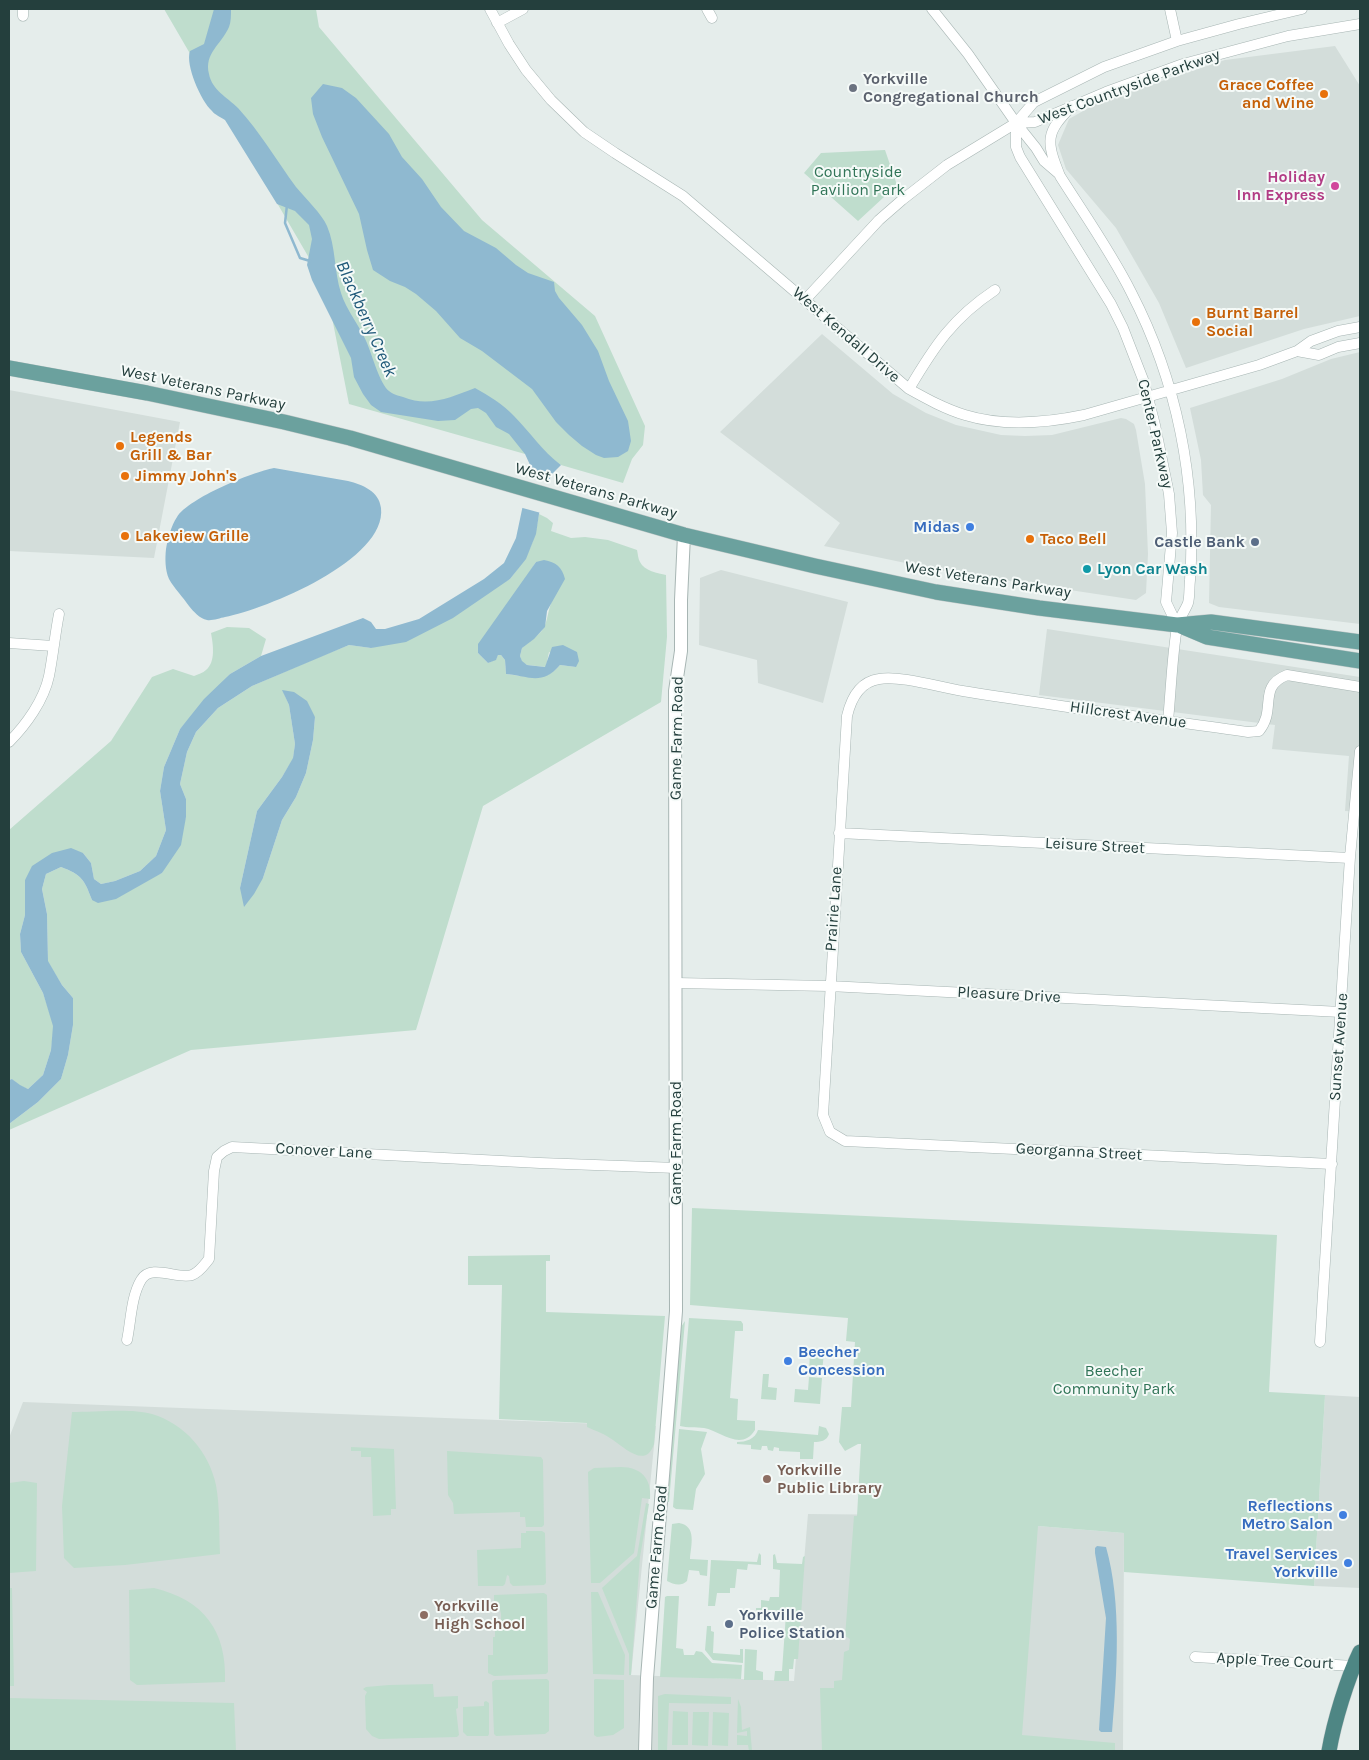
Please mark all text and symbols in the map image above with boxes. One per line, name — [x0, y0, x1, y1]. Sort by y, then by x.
street label: West Countryside Parkway — [1035, 45, 1223, 129]
place label: Yorkville Congregational Church — [863, 69, 1039, 107]
place label: Grace Coffee and Wine — [1219, 75, 1314, 113]
marker: Yorkville Congregational Church — [847, 82, 859, 94]
marker: Grace Coffee and Wine — [1318, 88, 1330, 100]
park label: Countryside Pavilion Park — [811, 162, 905, 200]
place label: Holiday Inn Express — [1237, 167, 1325, 205]
marker: Holiday Inn Express — [1329, 180, 1341, 192]
water label: Blackberry Creek — [331, 258, 401, 380]
street label: West Kendall Drive — [788, 283, 904, 387]
place label: Burnt Barrel Social — [1206, 303, 1299, 341]
marker: Burnt Barrel Social — [1190, 316, 1202, 328]
street label: West Veterans Parkway — [119, 361, 287, 415]
street label: Center Parkway — [1133, 377, 1177, 491]
place label: Legends Grill & Bar — [130, 427, 212, 465]
marker: Legends Grill & Bar — [114, 440, 126, 452]
street label: West Veterans Parkway — [513, 459, 679, 523]
place label: Jimmy John's — [135, 466, 237, 486]
marker: Jimmy John's — [119, 470, 131, 482]
place label: Midas — [913, 517, 960, 537]
marker: Midas — [964, 521, 976, 533]
place label: Lakeview Grille — [135, 526, 249, 546]
place label: Taco Bell — [1040, 529, 1107, 549]
marker: Lakeview Grille — [119, 530, 131, 542]
place label: Castle Bank — [1154, 532, 1245, 552]
marker: Taco Bell — [1024, 533, 1036, 545]
marker: Castle Bank — [1249, 536, 1261, 548]
street label: West Veterans Parkway — [904, 557, 1072, 603]
place label: Lyon Car Wash — [1097, 559, 1208, 579]
marker: Lyon Car Wash — [1081, 563, 1093, 575]
street label: Game Farm Road — [666, 676, 688, 800]
street label: Hillcrest Avenue — [1068, 697, 1188, 733]
street label: Leisure Street — [1044, 834, 1146, 858]
street label: Prairie Lane — [821, 866, 847, 952]
street label: Pleasure Drive — [957, 983, 1061, 1007]
street label: Sunset Avenue — [1326, 992, 1352, 1102]
street label: Game Farm Road — [666, 1081, 686, 1205]
street label: Conover Lane — [275, 1139, 373, 1163]
street label: Georganna Street — [1015, 1139, 1143, 1165]
place label: Beecher Concession — [798, 1342, 885, 1380]
marker: Beecher Concession — [782, 1355, 794, 1367]
park label: Beecher Community Park — [1053, 1361, 1175, 1399]
place label: Yorkville Public Library — [777, 1460, 882, 1498]
marker: Yorkville Public Library — [761, 1473, 773, 1485]
street label: Game Farm Road — [642, 1484, 672, 1610]
place label: Reflections Metro Salon — [1241, 1496, 1333, 1534]
marker: Reflections Metro Salon — [1337, 1509, 1349, 1521]
place label: Travel Services Yorkville — [1226, 1544, 1338, 1582]
marker: Travel Services Yorkville — [1342, 1557, 1354, 1569]
place label: Yorkville High School — [434, 1596, 525, 1634]
place label: Yorkville Police Station — [739, 1605, 845, 1643]
marker: Yorkville High School — [418, 1609, 430, 1621]
marker: Yorkville Police Station — [723, 1618, 735, 1630]
street label: Apple Tree Court — [1216, 1648, 1334, 1674]

